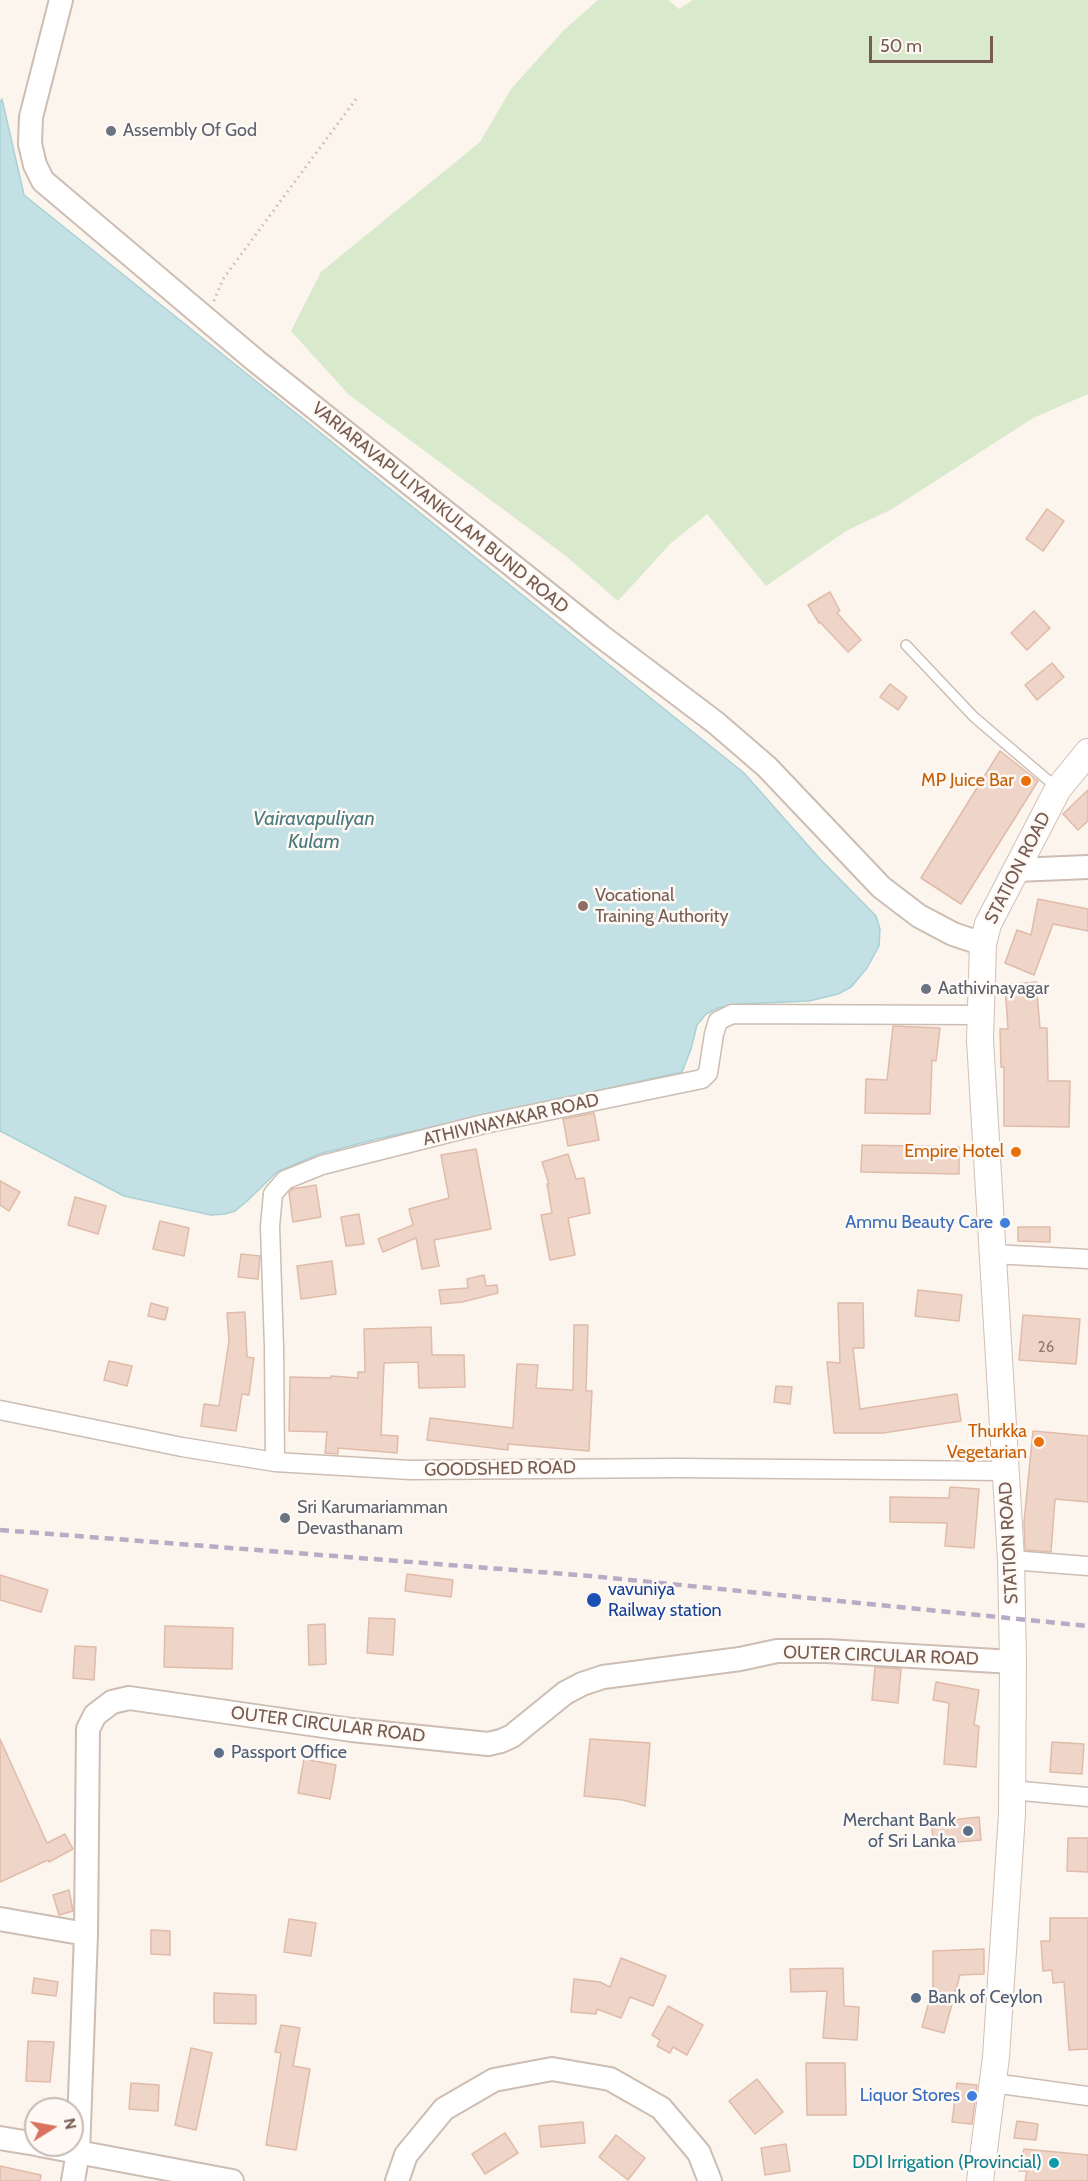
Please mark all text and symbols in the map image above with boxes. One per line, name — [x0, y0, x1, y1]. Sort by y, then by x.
scale bar — [872, 24, 996, 62]
text: 50 m — [880, 35, 922, 57]
place label: Assembly Of God — [123, 120, 257, 142]
marker: Assembly Of God — [104, 124, 118, 138]
street label: VARIARAVAPULIYANKULAM BUND ROAD — [307, 398, 573, 618]
place label: MP Juice Bar — [921, 770, 1014, 792]
marker: MP Juice Bar — [1019, 774, 1033, 788]
water label: Vairavapuliyan Kulam — [253, 807, 375, 854]
street label: STATION ROAD — [981, 808, 1055, 928]
place label: Vocational Training Authority — [595, 885, 729, 928]
marker: Vocational Training Authority — [576, 899, 590, 913]
place label: Aathivinayagar — [938, 978, 1049, 1000]
marker: Aathivinayagar — [919, 982, 933, 996]
street label: ATHIVINAYAKAR ROAD — [421, 1089, 601, 1151]
place label: Empire Hotel — [904, 1141, 1004, 1163]
marker: Empire Hotel — [1009, 1145, 1023, 1159]
place label: Ammu Beauty Care — [845, 1212, 993, 1234]
marker: Ammu Beauty Care — [998, 1216, 1012, 1230]
house number: 26 — [1038, 1339, 1054, 1357]
place label: Thurkka Vegetarian — [947, 1421, 1027, 1464]
marker: Thurkka Vegetarian — [1032, 1435, 1046, 1449]
street label: GOODSHED ROAD — [424, 1457, 576, 1481]
street label: STATION ROAD — [995, 1481, 1023, 1605]
place label: Sri Karumariamman Devasthanam — [297, 1497, 448, 1540]
marker: Sri Karumariamman Devasthanam — [278, 1511, 292, 1525]
place label: vavuniya Railway station — [608, 1579, 722, 1622]
marker: vavuniya Railway station — [585, 1591, 603, 1609]
street label: OUTER CIRCULAR ROAD — [783, 1642, 979, 1670]
street label: OUTER CIRCULAR ROAD — [230, 1702, 426, 1748]
place label: Passport Office — [231, 1742, 347, 1764]
marker: Passport Office — [212, 1746, 226, 1760]
place label: Merchant Bank of Sri Lanka — [843, 1810, 956, 1852]
marker: Merchant Bank of Sri Lanka — [961, 1824, 975, 1838]
place label: Bank of Ceylon — [928, 1987, 1043, 2009]
marker: Bank of Ceylon — [909, 1991, 923, 2005]
place label: Liquor Stores — [860, 2085, 960, 2107]
marker: Liquor Stores — [965, 2089, 979, 2103]
north arrow — [24, 2097, 84, 2157]
text: N — [60, 2116, 81, 2131]
place label: DDI Irrigation (Provincial) — [852, 2152, 1042, 2174]
marker: DDI Irrigation (Provincial) — [1047, 2156, 1061, 2170]

